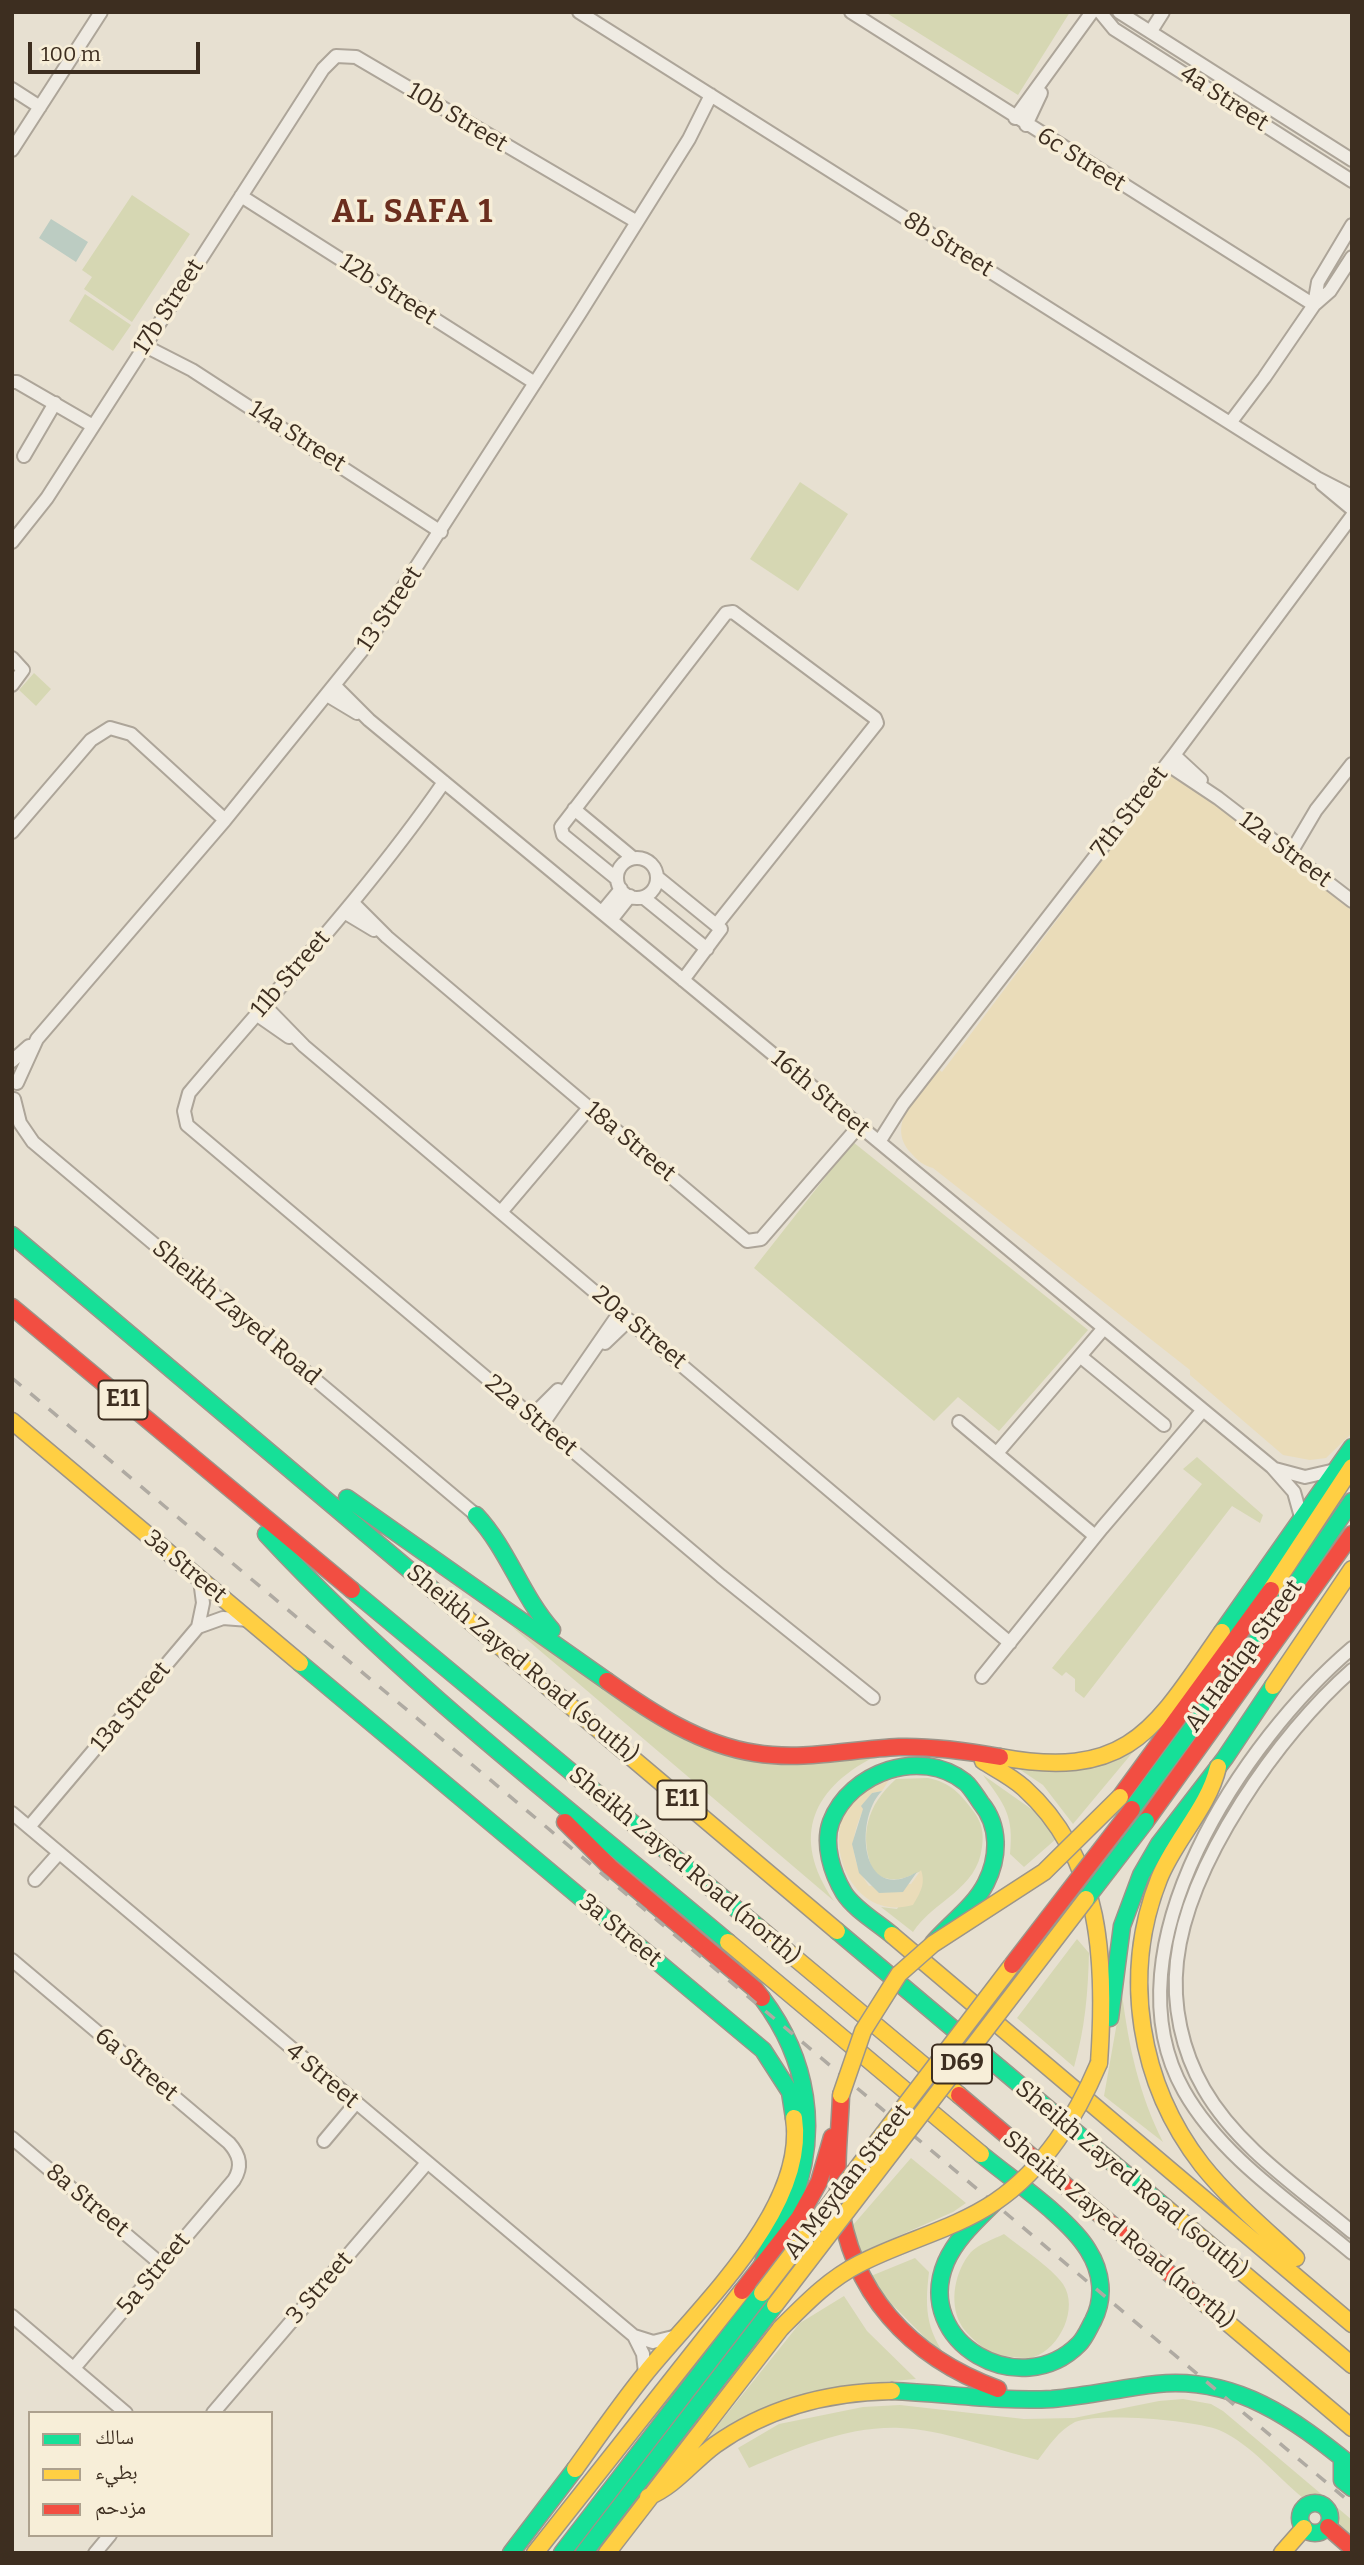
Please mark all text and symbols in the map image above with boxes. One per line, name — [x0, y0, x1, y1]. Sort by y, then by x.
scale bar — [32, 28, 203, 72]
text: 100 m — [41, 41, 101, 67]
street label: 4a Street — [1174, 60, 1274, 138]
street label: 10b Street — [402, 77, 512, 159]
street label: 6c Street — [1031, 122, 1131, 198]
district label: AL SAFA 1 — [333, 194, 493, 232]
street label: 8b Street — [898, 206, 998, 284]
street label: 12b Street — [334, 248, 442, 332]
street label: 17b Street — [128, 254, 210, 360]
street label: 14a Street — [243, 395, 351, 479]
street label: 13 Street — [351, 561, 429, 657]
street label: 7th Street — [1085, 761, 1175, 863]
street label: 12a Street — [1233, 806, 1337, 894]
street label: 11b Street — [245, 925, 337, 1023]
street label: 16th Street — [765, 1044, 875, 1144]
street label: 18a Street — [579, 1096, 681, 1188]
street label: Sheikh Zayed Road — [146, 1234, 326, 1392]
street label: 20a Street — [586, 1280, 692, 1376]
street label: 22a Street — [479, 1369, 583, 1463]
road number: E11 — [99, 1380, 148, 1420]
street label: 3a Street — [138, 1524, 232, 1610]
street label: Sheikh Zayed Road (south) — [400, 1559, 644, 1769]
street label: Al Hadiqa Street — [1179, 1574, 1309, 1738]
street label: 13a Street — [85, 1656, 177, 1758]
street label: Sheikh Zayed Road (north) — [562, 1761, 806, 1971]
road number: E11 — [658, 1781, 706, 1820]
street label: 3a Street — [573, 1888, 667, 1974]
street label: 6a Street — [89, 2022, 183, 2108]
street label: 4 Street — [280, 2037, 364, 2115]
road number: D69 — [932, 2044, 992, 2084]
street label: Sheikh Zayed Road (south) — [1009, 2075, 1253, 2285]
street label: Al Meydan Street — [778, 2099, 918, 2265]
street label: Sheikh Zayed Road (north) — [996, 2125, 1240, 2335]
street label: 8a Street — [40, 2158, 134, 2244]
street label: 5a Street — [111, 2227, 197, 2321]
street label: 3 Street — [281, 2246, 359, 2330]
legend — [28, 2411, 273, 2537]
text: سالك — [95, 2424, 134, 2450]
text: بطيء — [95, 2459, 138, 2485]
text: مزدحم — [95, 2494, 146, 2520]

